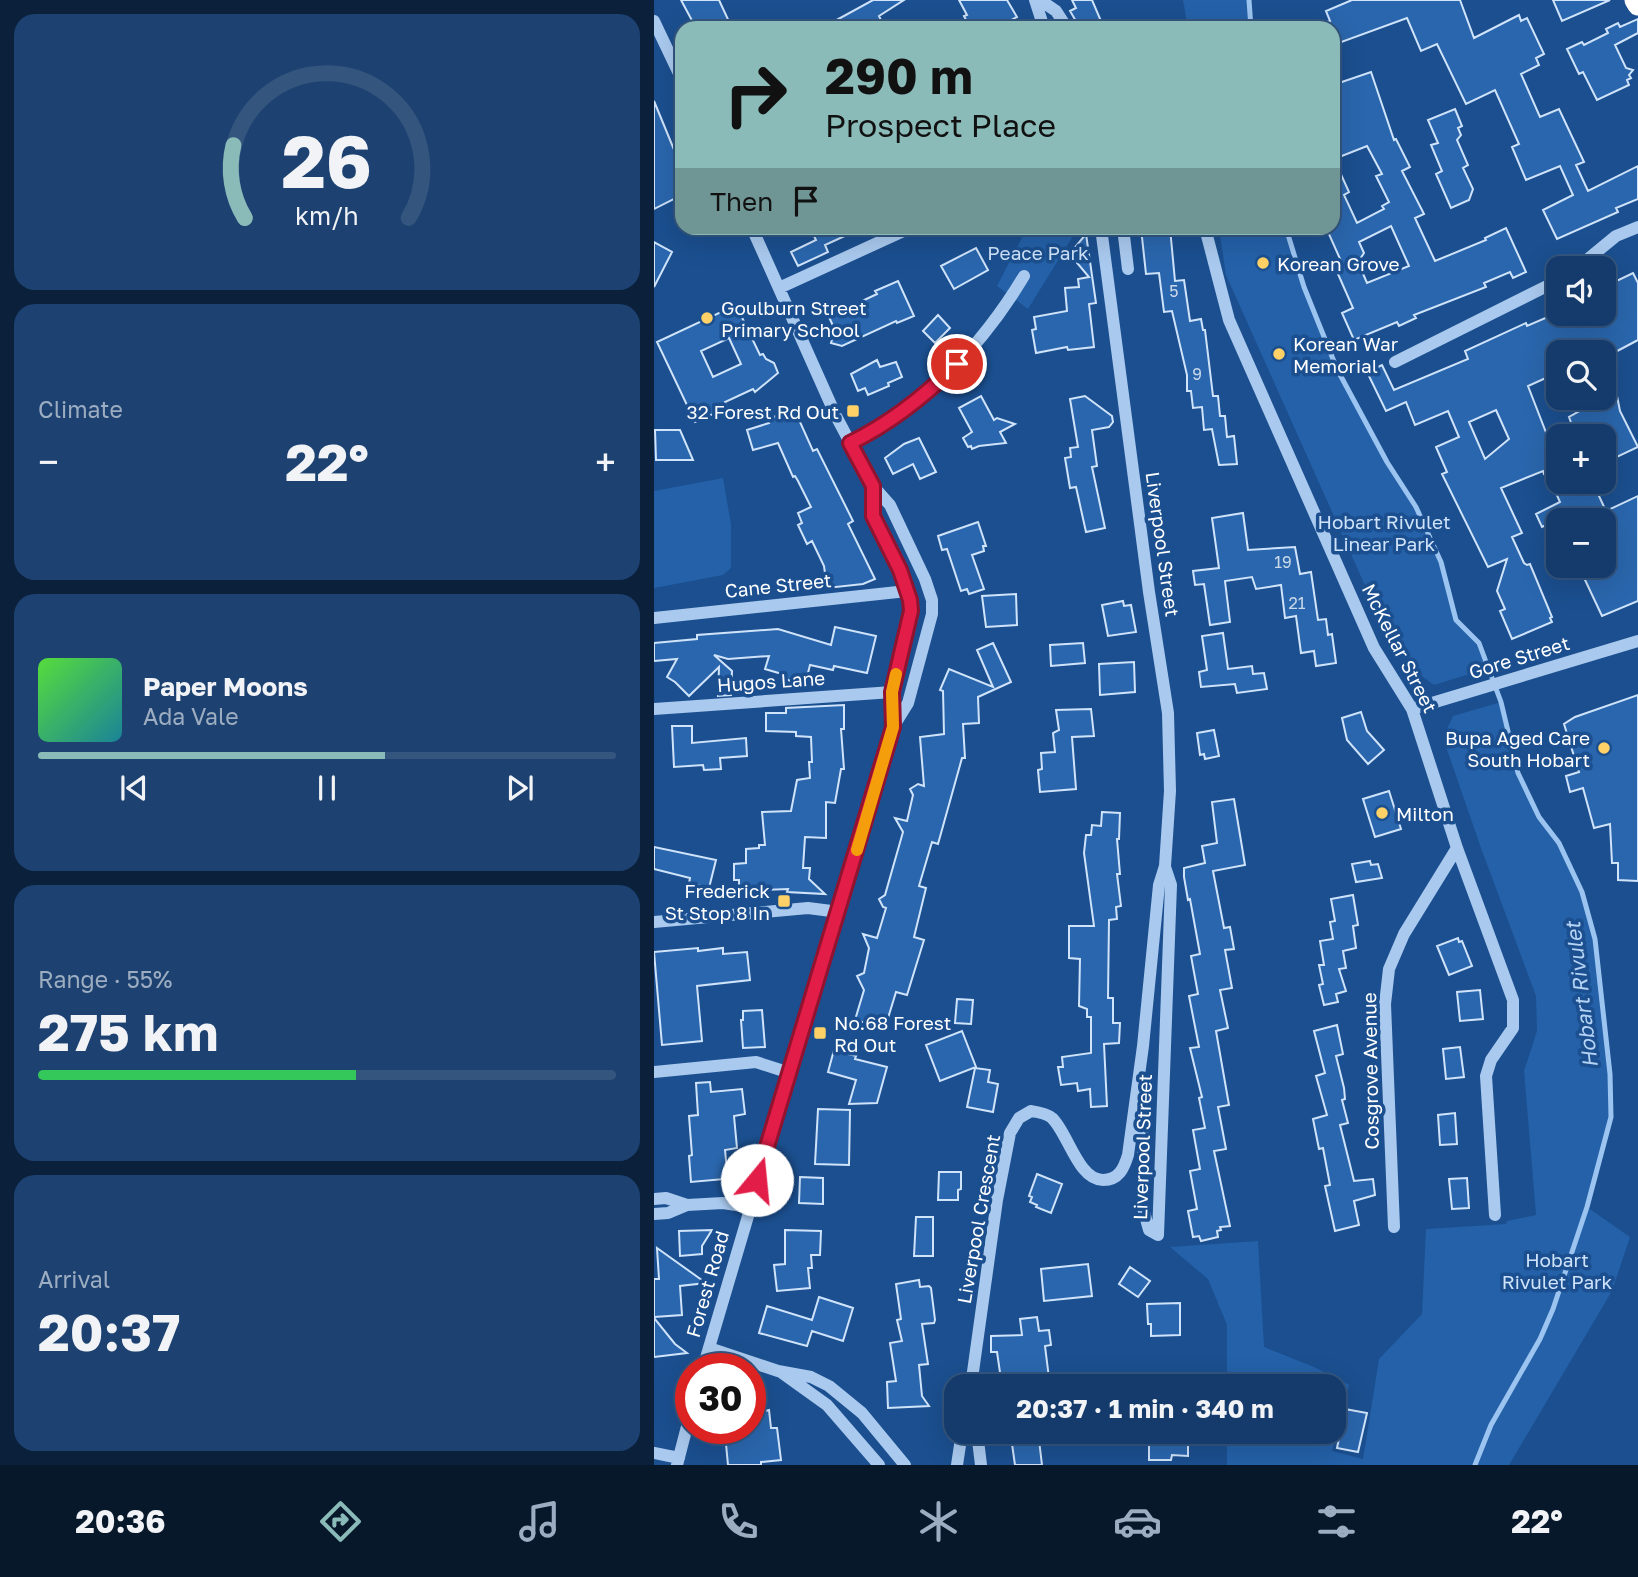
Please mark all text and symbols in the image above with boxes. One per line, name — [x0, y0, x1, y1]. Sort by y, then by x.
text: 290 m — [825, 46, 973, 105]
icon: right — [710, 49, 801, 140]
text: Prospect Place — [825, 106, 1056, 144]
text: 26 — [282, 117, 372, 204]
icon: arrive — [787, 182, 825, 220]
text: Then — [710, 186, 773, 217]
text: km/h — [295, 200, 359, 231]
park label: Peace Park — [987, 241, 1089, 264]
place label: Korean Grove — [1277, 252, 1399, 275]
marker: Korean Grove — [1255, 255, 1271, 271]
map controls — [1546, 256, 1616, 578]
button: sound — [1546, 256, 1616, 326]
house number: 5 — [1169, 281, 1179, 301]
place label: Goulburn Street Primary School — [721, 296, 867, 341]
marker: Goulburn Street Primary School — [699, 310, 715, 326]
place label: Korean War Memorial — [1293, 332, 1399, 377]
pin — [927, 334, 987, 394]
button: search — [1546, 340, 1616, 410]
icon: arrive — [938, 345, 976, 383]
marker: Korean War Memorial — [1271, 346, 1287, 362]
house number: 9 — [1192, 364, 1202, 384]
text: Climate — [38, 395, 123, 423]
place label: 32 Forest Rd Out — [687, 400, 839, 423]
marker: 32 Forest Rd Out — [845, 403, 861, 419]
button: + — [1546, 424, 1616, 494]
text: 22° — [285, 430, 369, 492]
text: − — [38, 439, 59, 484]
text: + — [595, 439, 616, 484]
street label: Liverpool Street — [1141, 470, 1185, 618]
button: − — [1546, 508, 1616, 578]
park label: Hobart Rivulet Linear Park — [1317, 510, 1451, 555]
house number: 19 — [1274, 552, 1292, 572]
street label: Cane Street — [723, 568, 833, 602]
street label: McKellar Street — [1358, 580, 1442, 716]
house number: 21 — [1288, 593, 1306, 613]
street label: Gore Street — [1466, 631, 1572, 683]
street label: Hugos Lane — [716, 666, 826, 696]
text: Paper Moons — [143, 671, 308, 702]
text: Ada Vale — [143, 702, 239, 730]
place label: Bupa Aged Care South Hobart — [1445, 726, 1590, 771]
marker: Bupa Aged Care South Hobart — [1596, 740, 1612, 756]
icon: previous — [115, 769, 153, 807]
icon: pause — [308, 769, 346, 807]
icon: next — [501, 769, 539, 807]
place label: Milton — [1396, 802, 1454, 825]
marker: Milton — [1374, 805, 1390, 821]
place label: Frederick St Stop 8 In — [665, 879, 770, 924]
marker: Frederick St Stop 8 In — [776, 893, 792, 909]
water label: Hobart Rivulet — [1559, 918, 1603, 1070]
text: Range · 55% — [38, 965, 172, 993]
street label: Cosgrove Avenue — [1357, 992, 1383, 1150]
text: 275 km — [38, 1000, 218, 1062]
place label: No.68 Forest Rd Out — [834, 1011, 951, 1056]
marker: No.68 Forest Rd Out — [812, 1025, 828, 1041]
street label: Liverpool Street — [1128, 1074, 1156, 1220]
street label: Liverpool Crescent — [952, 1132, 1004, 1306]
position arrow — [720, 1143, 794, 1217]
street label: Forest Road — [681, 1228, 733, 1340]
park label: Hobart Rivulet Park — [1502, 1248, 1613, 1293]
text: Arrival — [38, 1265, 110, 1293]
text: 20:37 — [38, 1300, 180, 1362]
speed limit sign: 30 — [675, 1353, 766, 1444]
text: 20:37 · 1 min · 340 m — [1016, 1393, 1274, 1424]
icon: directions — [316, 1497, 365, 1546]
icon: music — [515, 1497, 564, 1546]
icon: phone — [714, 1497, 763, 1546]
icon: climate — [914, 1497, 963, 1546]
icon: car — [1113, 1497, 1162, 1546]
icon: filters — [1312, 1497, 1361, 1546]
text: 20:36 — [75, 1502, 166, 1540]
text: 22° — [1511, 1502, 1563, 1540]

